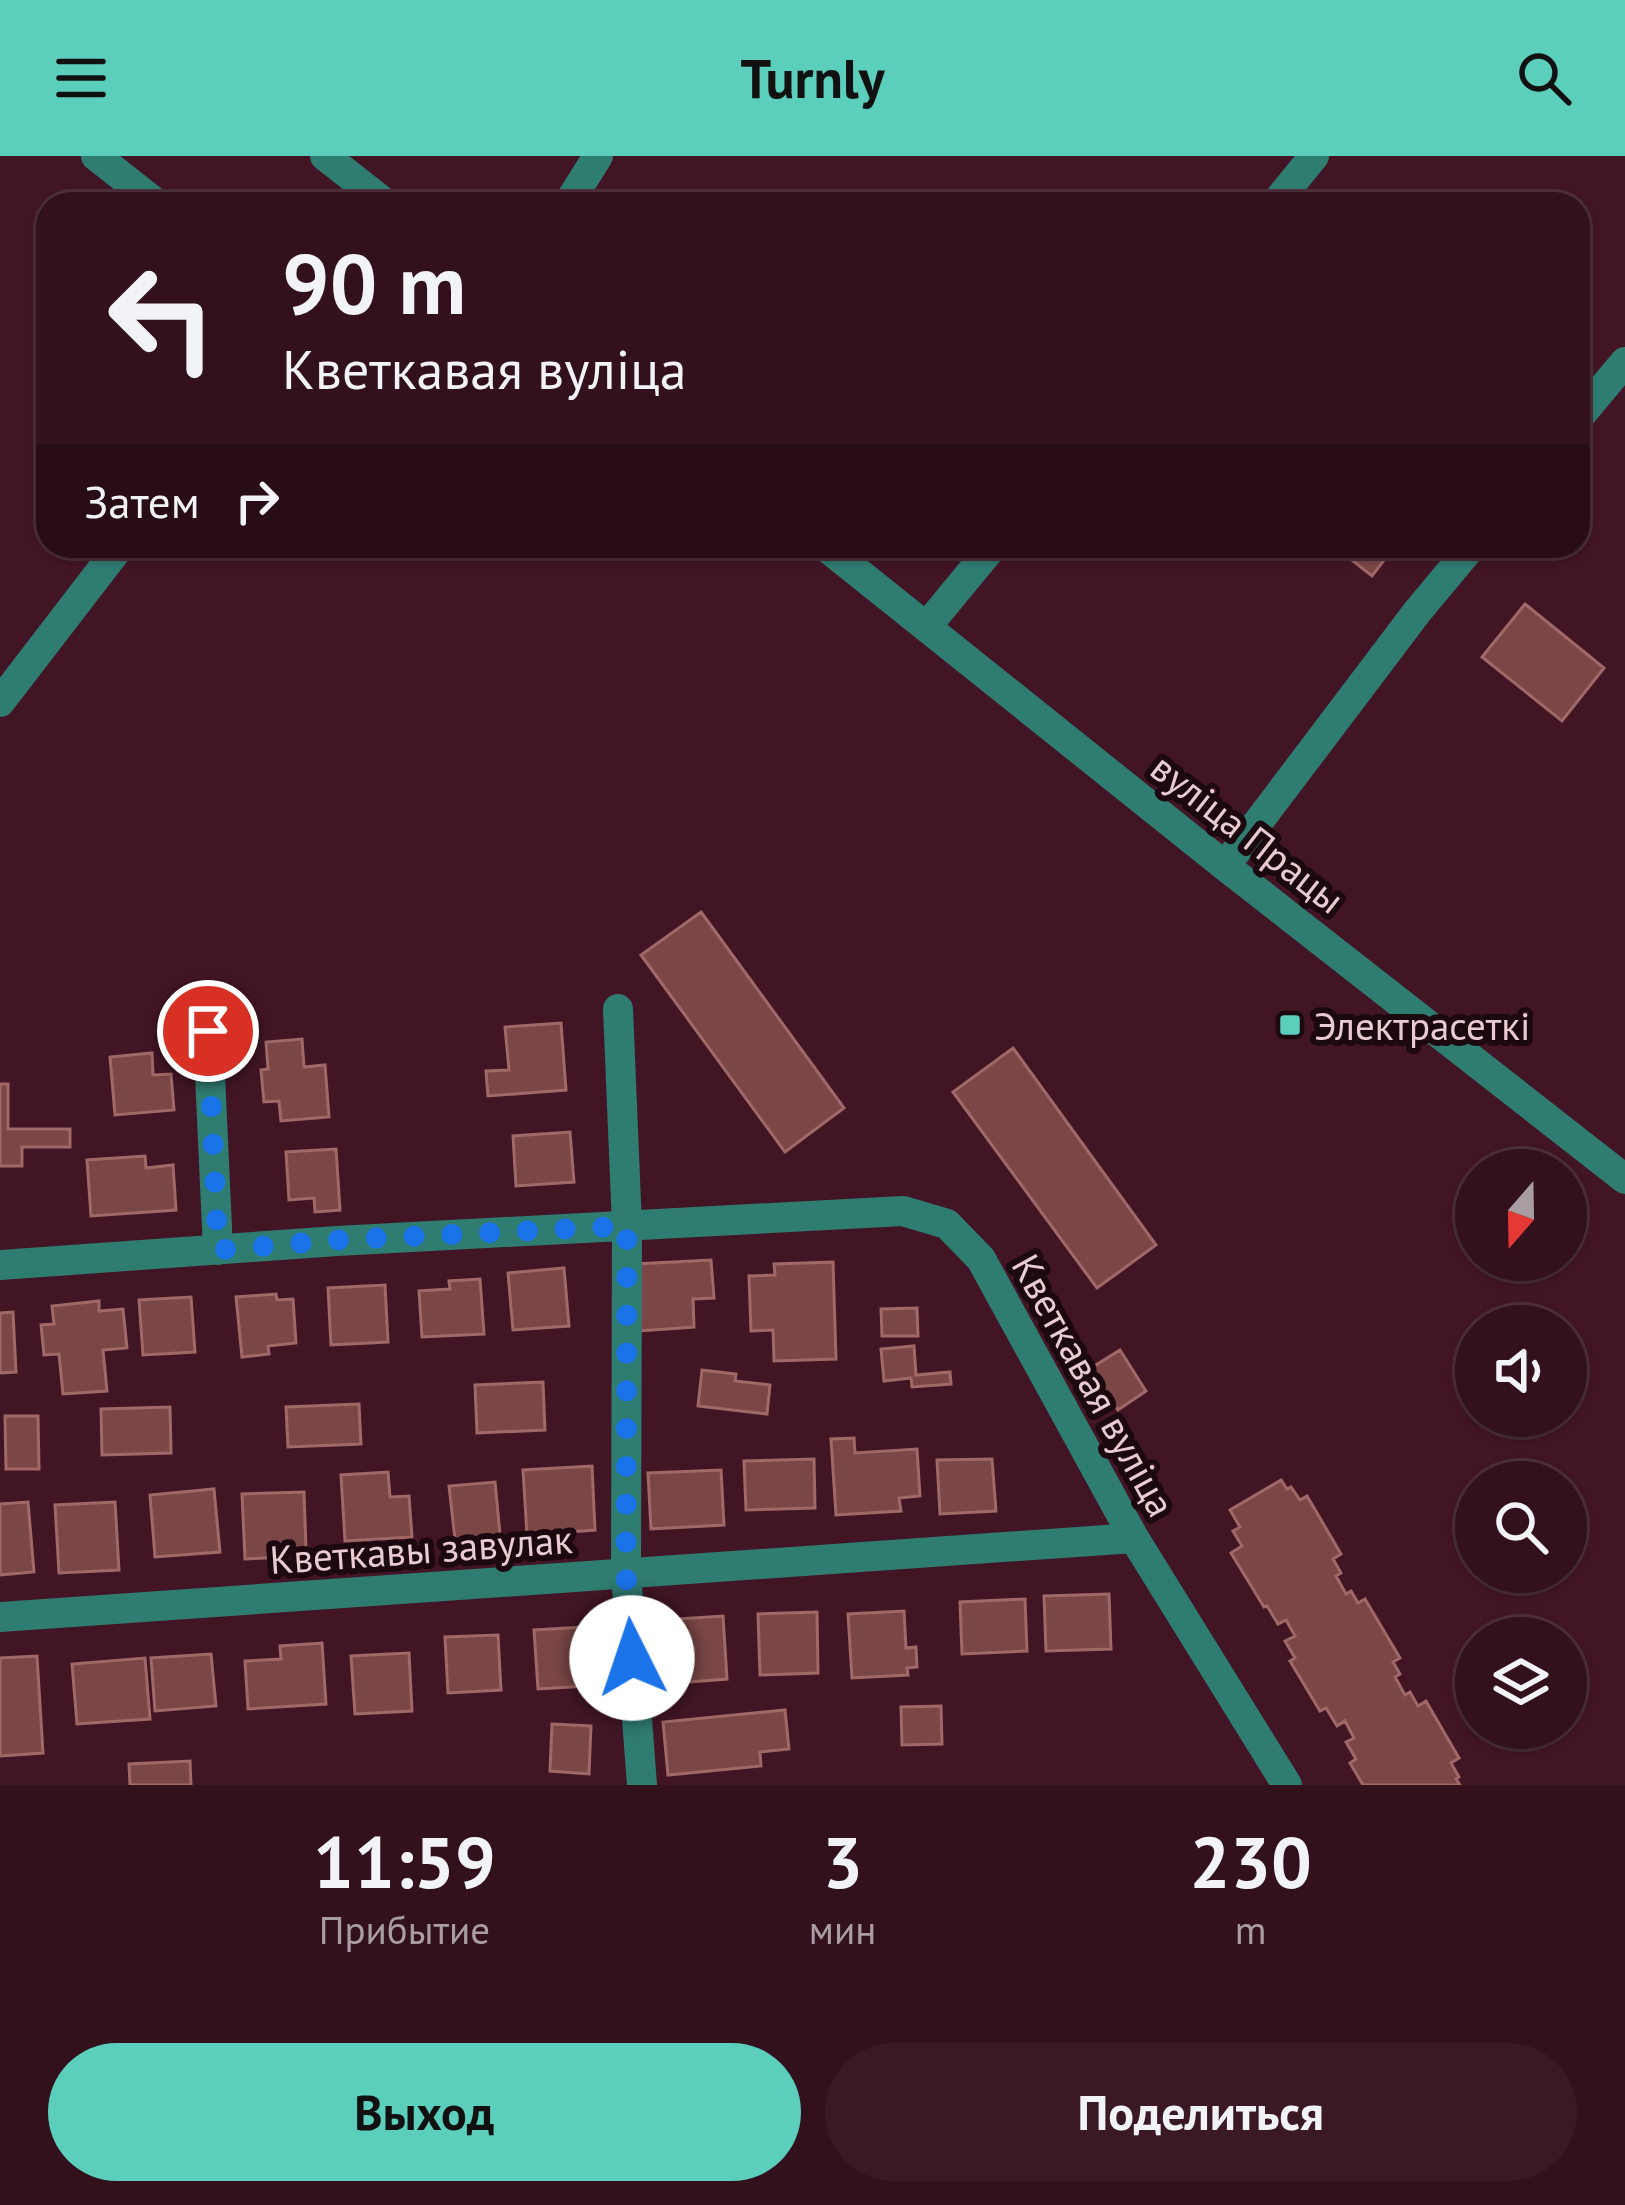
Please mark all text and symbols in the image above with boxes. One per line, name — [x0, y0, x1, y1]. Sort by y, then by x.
text: Turnly — [740, 43, 885, 113]
icon: menu — [48, 45, 114, 111]
icon: search — [1511, 45, 1577, 111]
text: 90 m — [282, 228, 466, 337]
icon: left — [84, 240, 240, 396]
text: Кветкавая вуліца — [282, 334, 687, 404]
icon: right — [224, 468, 290, 534]
text: Затем — [84, 472, 200, 530]
street label: вуліца Працы — [1141, 742, 1355, 924]
pin — [157, 980, 259, 1082]
icon: arrive — [175, 998, 241, 1064]
place label: Электрасеткі — [1314, 1000, 1530, 1051]
marker: Электрасеткі — [1277, 1012, 1303, 1038]
north arrow — [1455, 1149, 1587, 1281]
map controls — [1455, 1149, 1587, 1749]
street label: Кветкавая вуліца — [1001, 1245, 1187, 1525]
button: sound — [1455, 1305, 1587, 1437]
button: search — [1455, 1461, 1587, 1593]
street label: Кветкавы завулак — [268, 1513, 574, 1585]
position arrow — [569, 1595, 695, 1721]
button: layers — [1455, 1617, 1587, 1749]
text: 11:59 — [313, 1815, 496, 1908]
text: 3 — [822, 1815, 863, 1908]
text: 230 — [1189, 1815, 1312, 1908]
text: Прибытие — [319, 1904, 490, 1955]
text: мин — [809, 1904, 876, 1955]
text: m — [1235, 1904, 1267, 1955]
button: Выход — [48, 2043, 801, 2181]
button: Поделиться — [825, 2043, 1577, 2181]

